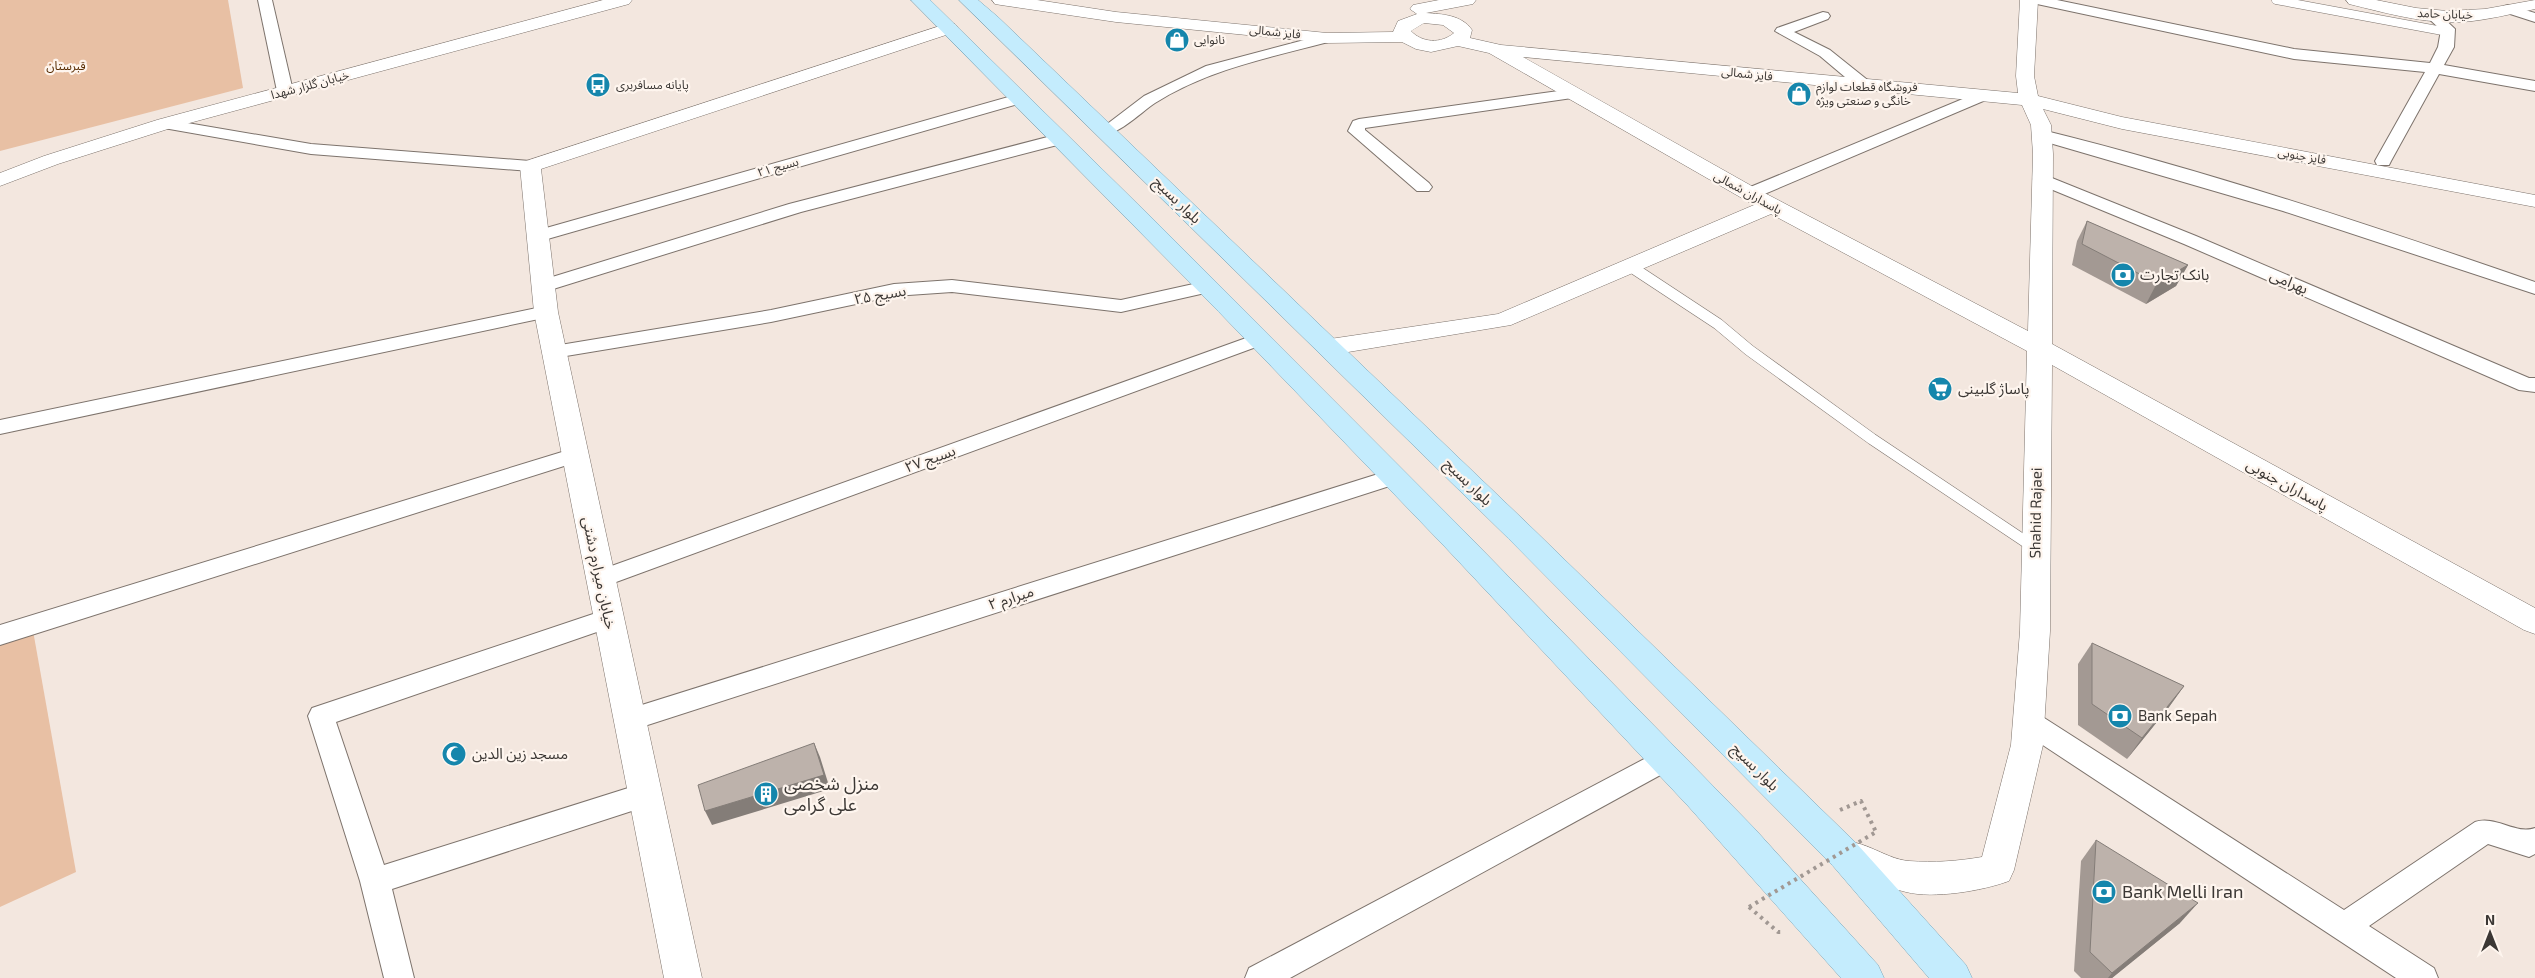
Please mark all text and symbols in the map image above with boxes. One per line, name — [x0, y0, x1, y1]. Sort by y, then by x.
street label: خیابان حامد — [2417, 5, 2473, 22]
street label: فایز شمالی — [1249, 21, 1302, 42]
shop icon: نانوایی — [1164, 27, 1190, 53]
place label: نانوایی — [1194, 32, 1225, 47]
park label: قبرستان — [46, 58, 86, 73]
street label: فایز شمالی — [1721, 63, 1774, 84]
street label: خیابان گلزار شهدا — [269, 67, 351, 102]
bus stop icon: پایانه مسافربری — [585, 72, 611, 98]
place label: پایانه مسافربری — [616, 77, 689, 93]
place label: فروشگاه قطعات لوازم خانگی و صنعتی ویژه — [1816, 79, 1918, 108]
shop icon: فروشگاه قطعات لوازم خانگی و صنعتی ویژه — [1786, 81, 1812, 107]
street label: فایز جنوبی — [2277, 144, 2327, 167]
street label: بسیج ۲۱ — [756, 154, 801, 181]
street label: پاسداران شمالی — [1711, 168, 1785, 218]
street label: بلوار بسیج — [1147, 172, 1206, 230]
bank icon: بانک تجارت — [2110, 262, 2136, 288]
place label: بانک تجارت — [2140, 265, 2209, 284]
street label: بهرامی — [2267, 265, 2311, 298]
street label: بسیج ۲۵ — [852, 281, 908, 311]
supermarket icon: پاساژ گلبینی — [1927, 376, 1953, 402]
place label: پاساژ گلبینی — [1958, 379, 2029, 399]
street label: بسیج ۲۷ — [902, 441, 959, 479]
street label: بلوار بسیج — [1438, 454, 1497, 512]
street label: پاسداران جنوبی — [2242, 454, 2331, 516]
street label: Shahid Rajaei — [2025, 467, 2046, 559]
street label: خیابان میرارم دشتی — [576, 515, 621, 631]
street label: میرارم ۲ — [986, 581, 1037, 616]
bank icon: Bank Sepah — [2107, 703, 2133, 729]
place label: Bank Sepah — [2138, 706, 2217, 724]
street label: بلوار بسیج — [1725, 739, 1783, 797]
mosque icon: مسجد زین الدین — [441, 741, 467, 767]
place label: مسجد زین الدین — [472, 744, 568, 763]
place label: منزل شخصی علی گرامی — [784, 772, 879, 816]
building icon: منزل شخصی علی گرامی — [753, 781, 779, 807]
bank icon: Bank Melli Iran — [2091, 879, 2117, 905]
place label: Bank Melli Iran — [2122, 880, 2243, 902]
north arrow — [2465, 908, 2515, 958]
text: N — [2485, 911, 2495, 928]

